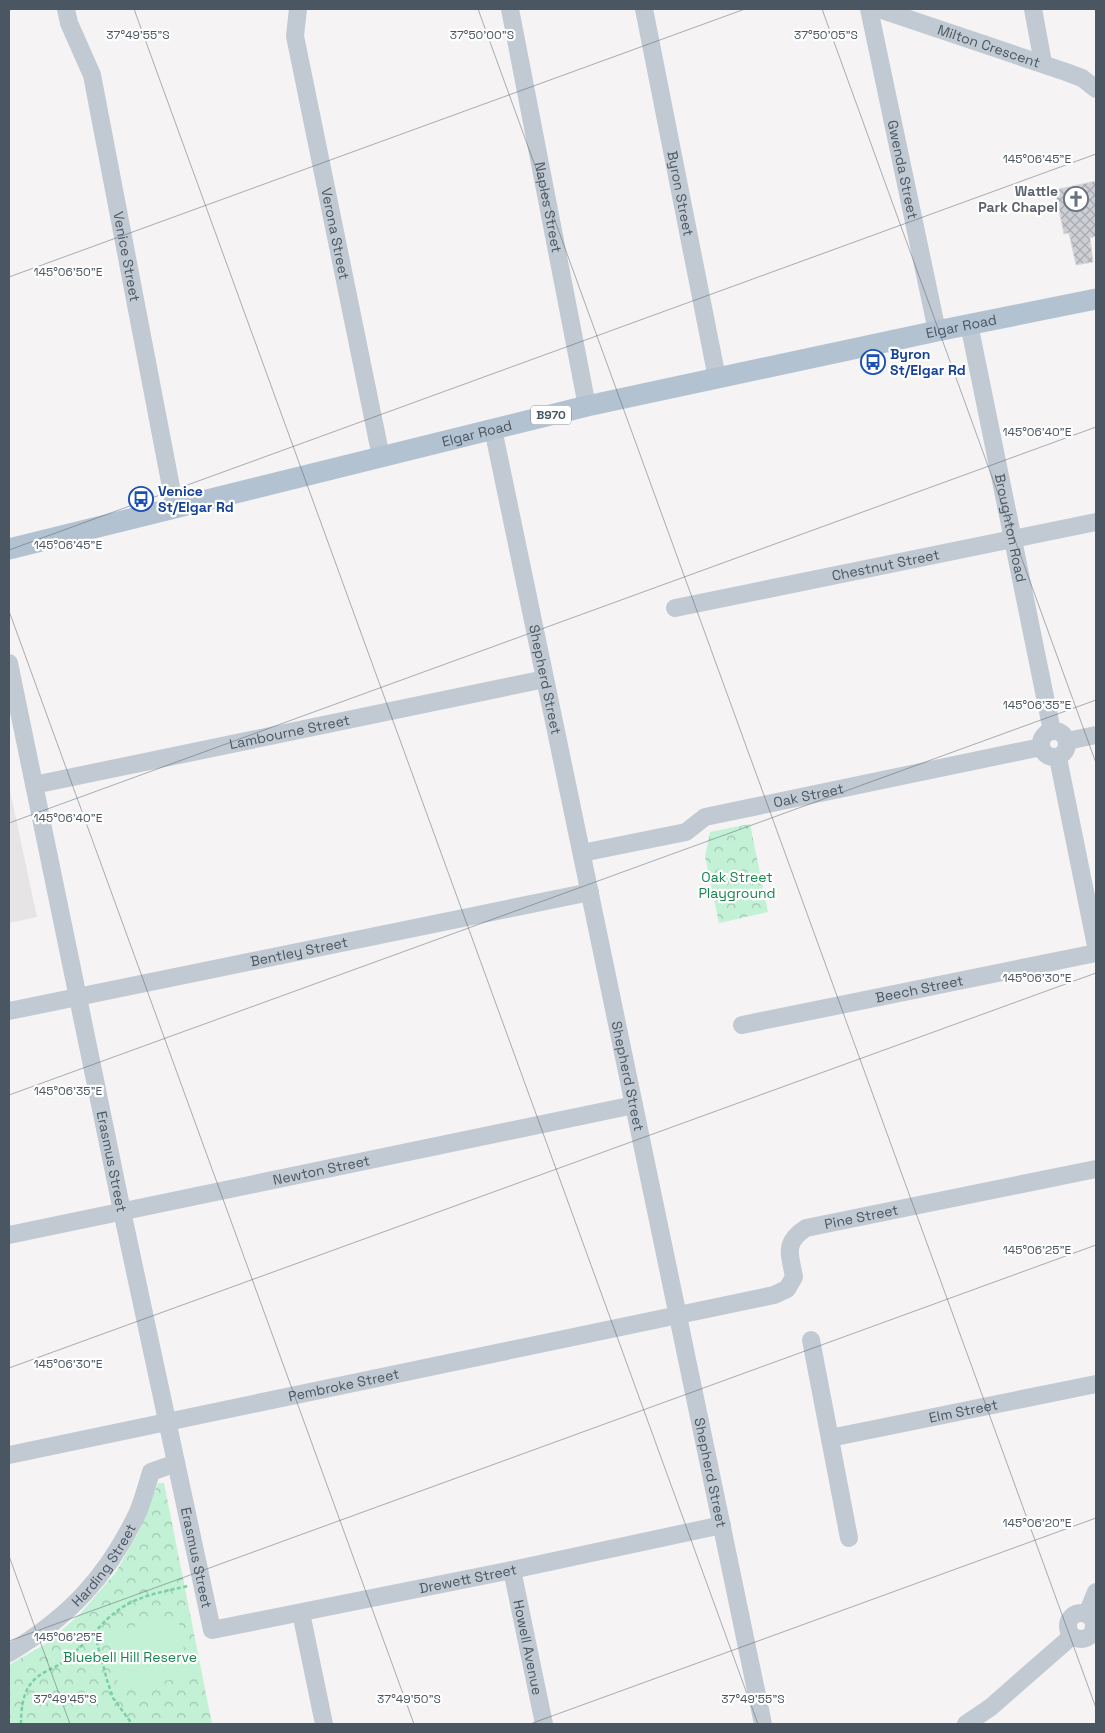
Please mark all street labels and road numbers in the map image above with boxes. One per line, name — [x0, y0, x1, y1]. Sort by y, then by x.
street label: Milton Crescent — [935, 20, 1043, 72]
street label: Gwenda Street — [884, 118, 922, 221]
street label: Byron Street — [663, 149, 698, 238]
street label: Naples Street — [531, 160, 566, 254]
street label: Verona Street — [317, 186, 354, 281]
street label: Venice Street — [109, 210, 144, 303]
street label: Elgar Road — [924, 310, 998, 342]
road number: B970 — [531, 406, 571, 424]
street label: Elgar Road — [440, 416, 514, 451]
street label: Broughton Road — [991, 472, 1030, 584]
street label: Chestnut Street — [830, 545, 941, 585]
street label: Shepherd Street — [525, 623, 565, 736]
street label: Lambourne Street — [228, 711, 351, 753]
street label: Oak Street — [772, 779, 845, 812]
street label: Bentley Street — [249, 933, 349, 970]
street label: Beech Street — [874, 971, 965, 1007]
street label: Shepherd Street — [608, 1019, 648, 1133]
street label: Erasmus Street — [93, 1109, 131, 1214]
street label: Newton Street — [271, 1151, 371, 1189]
street label: Pine Street — [823, 1200, 900, 1233]
street label: Pembroke Street — [287, 1365, 401, 1405]
street label: Elm Street — [927, 1395, 999, 1427]
street label: Shepherd Street — [690, 1416, 731, 1529]
street label: Erasmus Street — [177, 1505, 216, 1610]
street label: Harding Street — [68, 1520, 140, 1610]
street label: Drewett Street — [417, 1560, 518, 1597]
street label: Howell Avenue — [509, 1598, 547, 1697]

